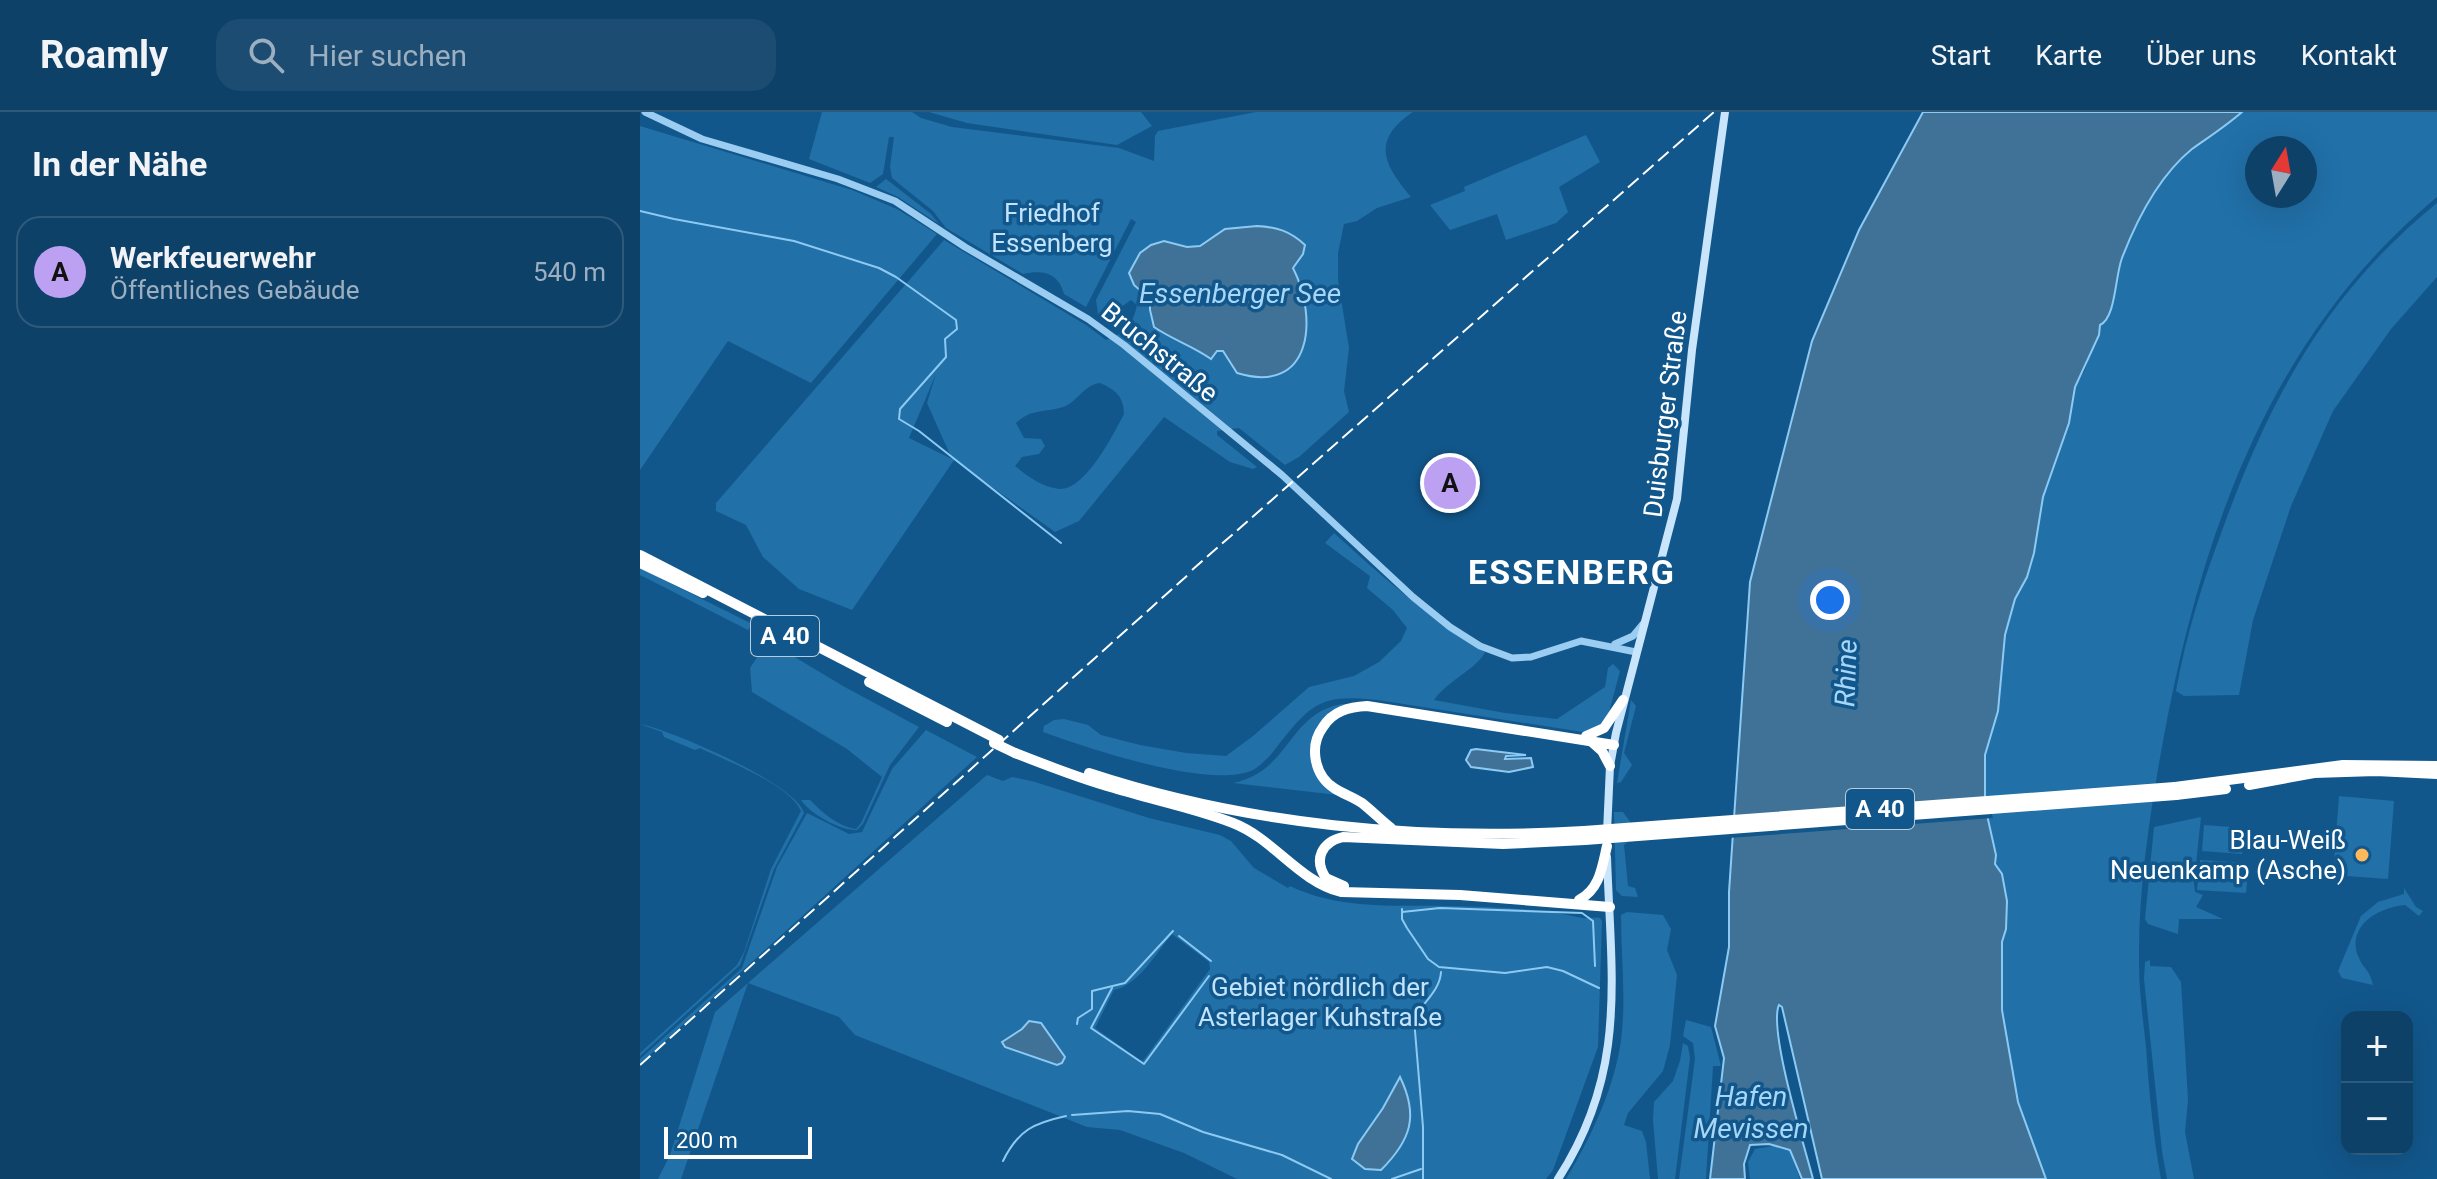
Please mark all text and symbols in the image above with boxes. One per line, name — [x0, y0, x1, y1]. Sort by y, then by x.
search box — [216, 19, 776, 91]
text: Roamly — [40, 33, 168, 77]
icon: search — [244, 33, 288, 77]
text: Hier suchen — [308, 38, 467, 73]
text: Start — [1931, 39, 1991, 72]
text: Karte — [2035, 39, 2102, 72]
text: Über uns — [2146, 39, 2257, 72]
text: Kontakt — [2301, 39, 2397, 72]
north arrow — [2245, 136, 2317, 208]
text: In der Nähe — [32, 144, 207, 184]
park label: Friedhof Essenberg — [991, 198, 1113, 258]
text: Werkfeuerwehr — [110, 240, 316, 275]
text: A — [51, 257, 69, 287]
text: 540 m — [533, 257, 606, 287]
text: Öffentliches Gebäude — [110, 275, 360, 305]
water label: Essenberger See — [1139, 277, 1341, 310]
street label: Bruchstraße — [1096, 296, 1224, 408]
street label: Duisburger Straße — [1637, 309, 1693, 519]
pin: A — [1424, 453, 1476, 513]
district label: ESSENBERG — [1468, 552, 1676, 592]
your location — [1810, 580, 1850, 620]
road number: A 40 — [751, 616, 819, 656]
water label: Rhine — [1828, 639, 1864, 707]
road number: A 40 — [1846, 789, 1914, 829]
place label: Blau-Weiß Neuenkamp (Asche) — [2110, 825, 2346, 885]
marker: Blau-Weiß Neuenkamp (Asche) — [2353, 846, 2371, 864]
park label: Gebiet nördlich der Asterlager Kuhstraße — [1198, 972, 1442, 1032]
map controls — [2341, 1011, 2413, 1155]
button: + — [2341, 1011, 2413, 1083]
water label: Hafen Mevissen — [1693, 1080, 1809, 1145]
button: − — [2341, 1083, 2413, 1155]
scale bar — [664, 1123, 812, 1159]
text: 200 m — [676, 1128, 738, 1153]

